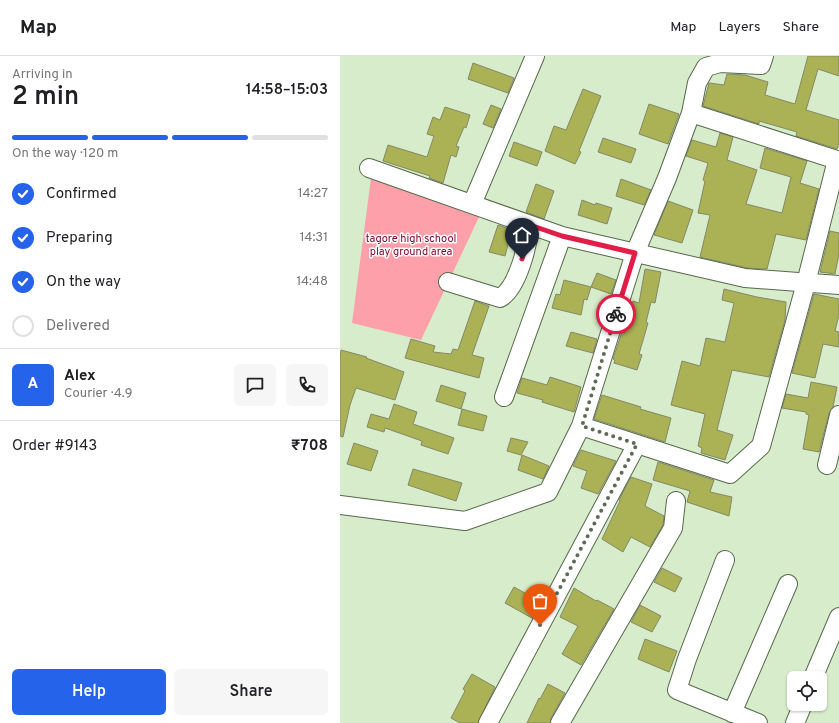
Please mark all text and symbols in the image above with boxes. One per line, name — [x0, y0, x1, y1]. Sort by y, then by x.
text: Map — [20, 16, 57, 40]
text: Map — [670, 19, 696, 36]
text: Layers — [718, 19, 760, 36]
text: Share — [782, 19, 819, 36]
text: Arriving in — [12, 67, 73, 83]
text: 2 min — [12, 81, 79, 114]
text: 14:58–15:03 — [246, 81, 328, 100]
text: On the way · 120 m — [12, 146, 118, 162]
icon: check — [12, 183, 34, 205]
text: Confirmed — [46, 185, 117, 204]
text: 14:27 — [298, 186, 328, 202]
pin — [505, 218, 539, 259]
icon: home — [511, 224, 533, 246]
icon: check — [12, 227, 34, 249]
text: Preparing — [46, 229, 113, 248]
text: 14:31 — [300, 230, 328, 246]
park label: tagore high school play ground area — [366, 232, 456, 259]
icon: check — [12, 271, 34, 293]
text: On the way — [46, 273, 121, 292]
text: 14:48 — [296, 274, 328, 290]
courier — [596, 294, 636, 334]
icon: bike — [605, 303, 627, 325]
text: Delivered — [46, 317, 110, 336]
button: chat — [234, 364, 276, 406]
button: phone — [286, 364, 328, 406]
text: Alex — [64, 367, 96, 386]
text: A — [28, 375, 38, 394]
text: Courier · 4.9 — [64, 386, 132, 402]
text: Order #9143 — [12, 437, 97, 456]
text: ₹708 — [291, 437, 328, 456]
pin — [523, 584, 557, 625]
icon: bag — [529, 590, 551, 612]
button: Help — [12, 669, 166, 715]
button: Share — [174, 669, 328, 715]
map controls — [787, 671, 827, 711]
button: locate — [787, 671, 827, 711]

